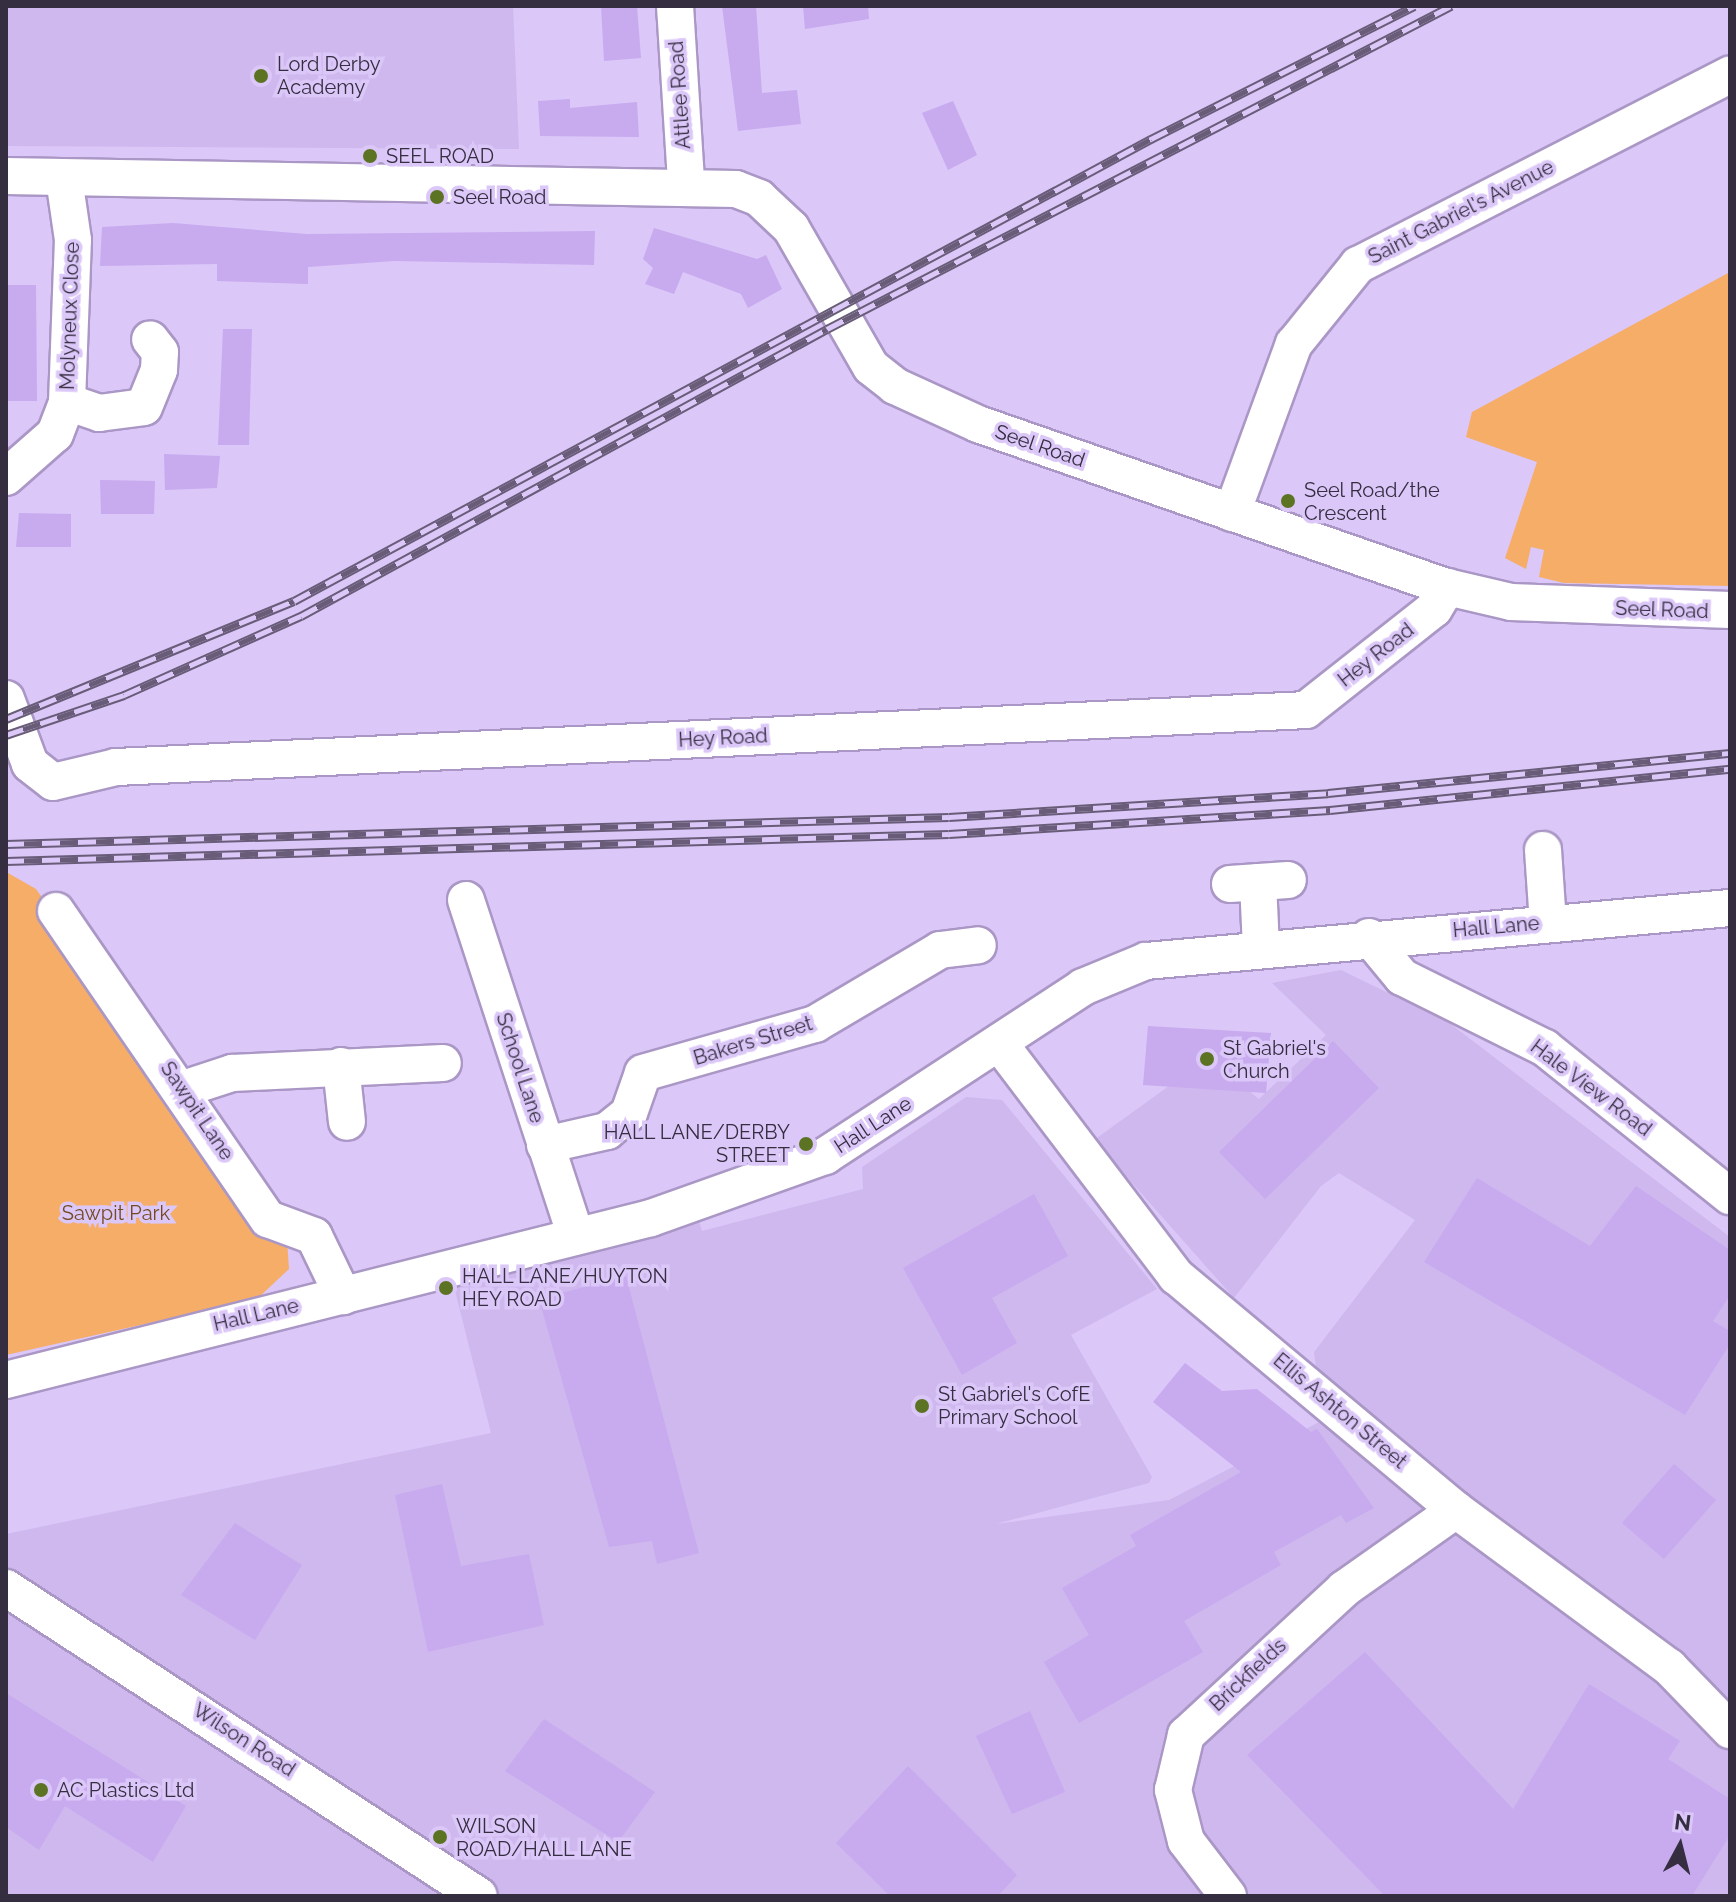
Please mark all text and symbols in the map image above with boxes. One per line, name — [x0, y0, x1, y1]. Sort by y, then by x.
street label: Attlee Road — [664, 40, 696, 150]
place label: Lord Derby Academy — [277, 52, 380, 99]
marker: Lord Derby Academy — [252, 67, 270, 85]
place label: SEEL ROAD — [386, 144, 495, 168]
marker: SEEL ROAD — [361, 147, 379, 165]
street label: Saint Gabriel's Avenue — [1364, 155, 1558, 269]
place label: Seel Road — [453, 185, 547, 209]
marker: Seel Road — [428, 188, 446, 206]
street label: Molyneux Close — [55, 242, 85, 390]
street label: Seel Road — [992, 419, 1088, 473]
place label: Seel Road/the Crescent — [1304, 478, 1440, 525]
marker: Seel Road/the Crescent — [1279, 492, 1297, 510]
street label: Seel Road — [1615, 596, 1709, 624]
street label: Hey Road — [1333, 618, 1419, 692]
street label: Hey Road — [677, 724, 769, 752]
street label: Hall Lane — [1451, 911, 1541, 943]
street label: School Lane — [491, 1010, 549, 1126]
street label: Bakers Street — [691, 1012, 815, 1070]
street label: Hale View Road — [1525, 1034, 1657, 1142]
place label: St Gabriel's Church — [1223, 1036, 1326, 1083]
marker: St Gabriel's Church — [1198, 1050, 1216, 1068]
street label: Sawpit Lane — [155, 1057, 239, 1165]
street label: Hall Lane — [830, 1091, 916, 1159]
place label: HALL LANE/DERBY STREET — [603, 1120, 790, 1167]
marker: HALL LANE/DERBY STREET — [797, 1135, 815, 1153]
park label: Sawpit Park — [62, 1201, 170, 1225]
place label: HALL LANE/HUYTON HEY ROAD — [462, 1264, 669, 1311]
marker: HALL LANE/HUYTON HEY ROAD — [437, 1279, 455, 1297]
street label: Hall Lane — [211, 1293, 301, 1337]
street label: Ellis Ashton Street — [1268, 1348, 1412, 1474]
place label: St Gabriel's CofE Primary School — [938, 1382, 1090, 1429]
marker: St Gabriel's CofE Primary School — [913, 1397, 931, 1415]
street label: Brickfields — [1205, 1634, 1291, 1716]
street label: Wilson Road — [188, 1698, 300, 1782]
place label: AC Plastics Ltd — [57, 1778, 195, 1802]
marker: AC Plastics Ltd — [32, 1781, 50, 1799]
north arrow — [1640, 1806, 1720, 1886]
text: N — [1673, 1808, 1693, 1836]
place label: WILSON ROAD/HALL LANE — [456, 1814, 633, 1861]
marker: WILSON ROAD/HALL LANE — [431, 1828, 449, 1846]

